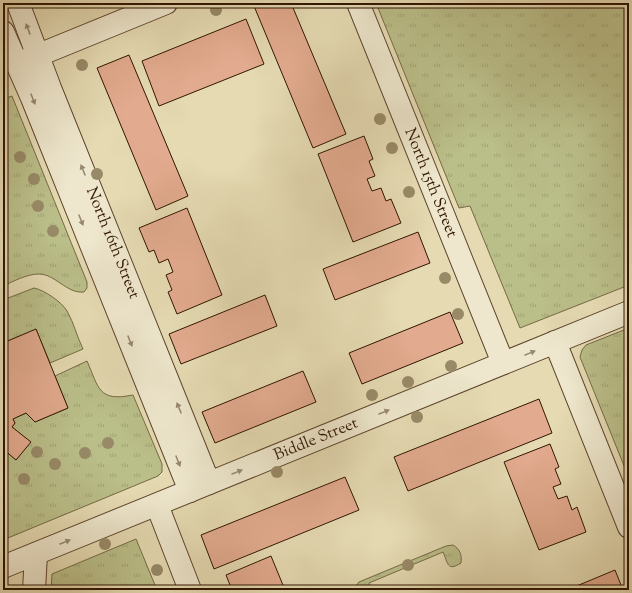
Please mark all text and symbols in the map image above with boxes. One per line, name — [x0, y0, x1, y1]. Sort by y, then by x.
one-way arrow — [25, 23, 31, 35]
one-way arrow — [30, 94, 36, 106]
street label: North 15th Street — [398, 125, 463, 242]
one-way arrow — [80, 164, 86, 176]
street label: North 16th Street — [80, 184, 145, 303]
one-way arrow — [78, 215, 84, 226]
one-way arrow — [127, 335, 133, 347]
one-way arrow — [524, 349, 536, 356]
one-way arrow — [175, 402, 181, 414]
one-way arrow — [378, 409, 390, 415]
street label: Biddle Street — [270, 412, 362, 467]
one-way arrow — [175, 456, 181, 467]
one-way arrow — [232, 468, 244, 474]
one-way arrow — [60, 539, 71, 545]

